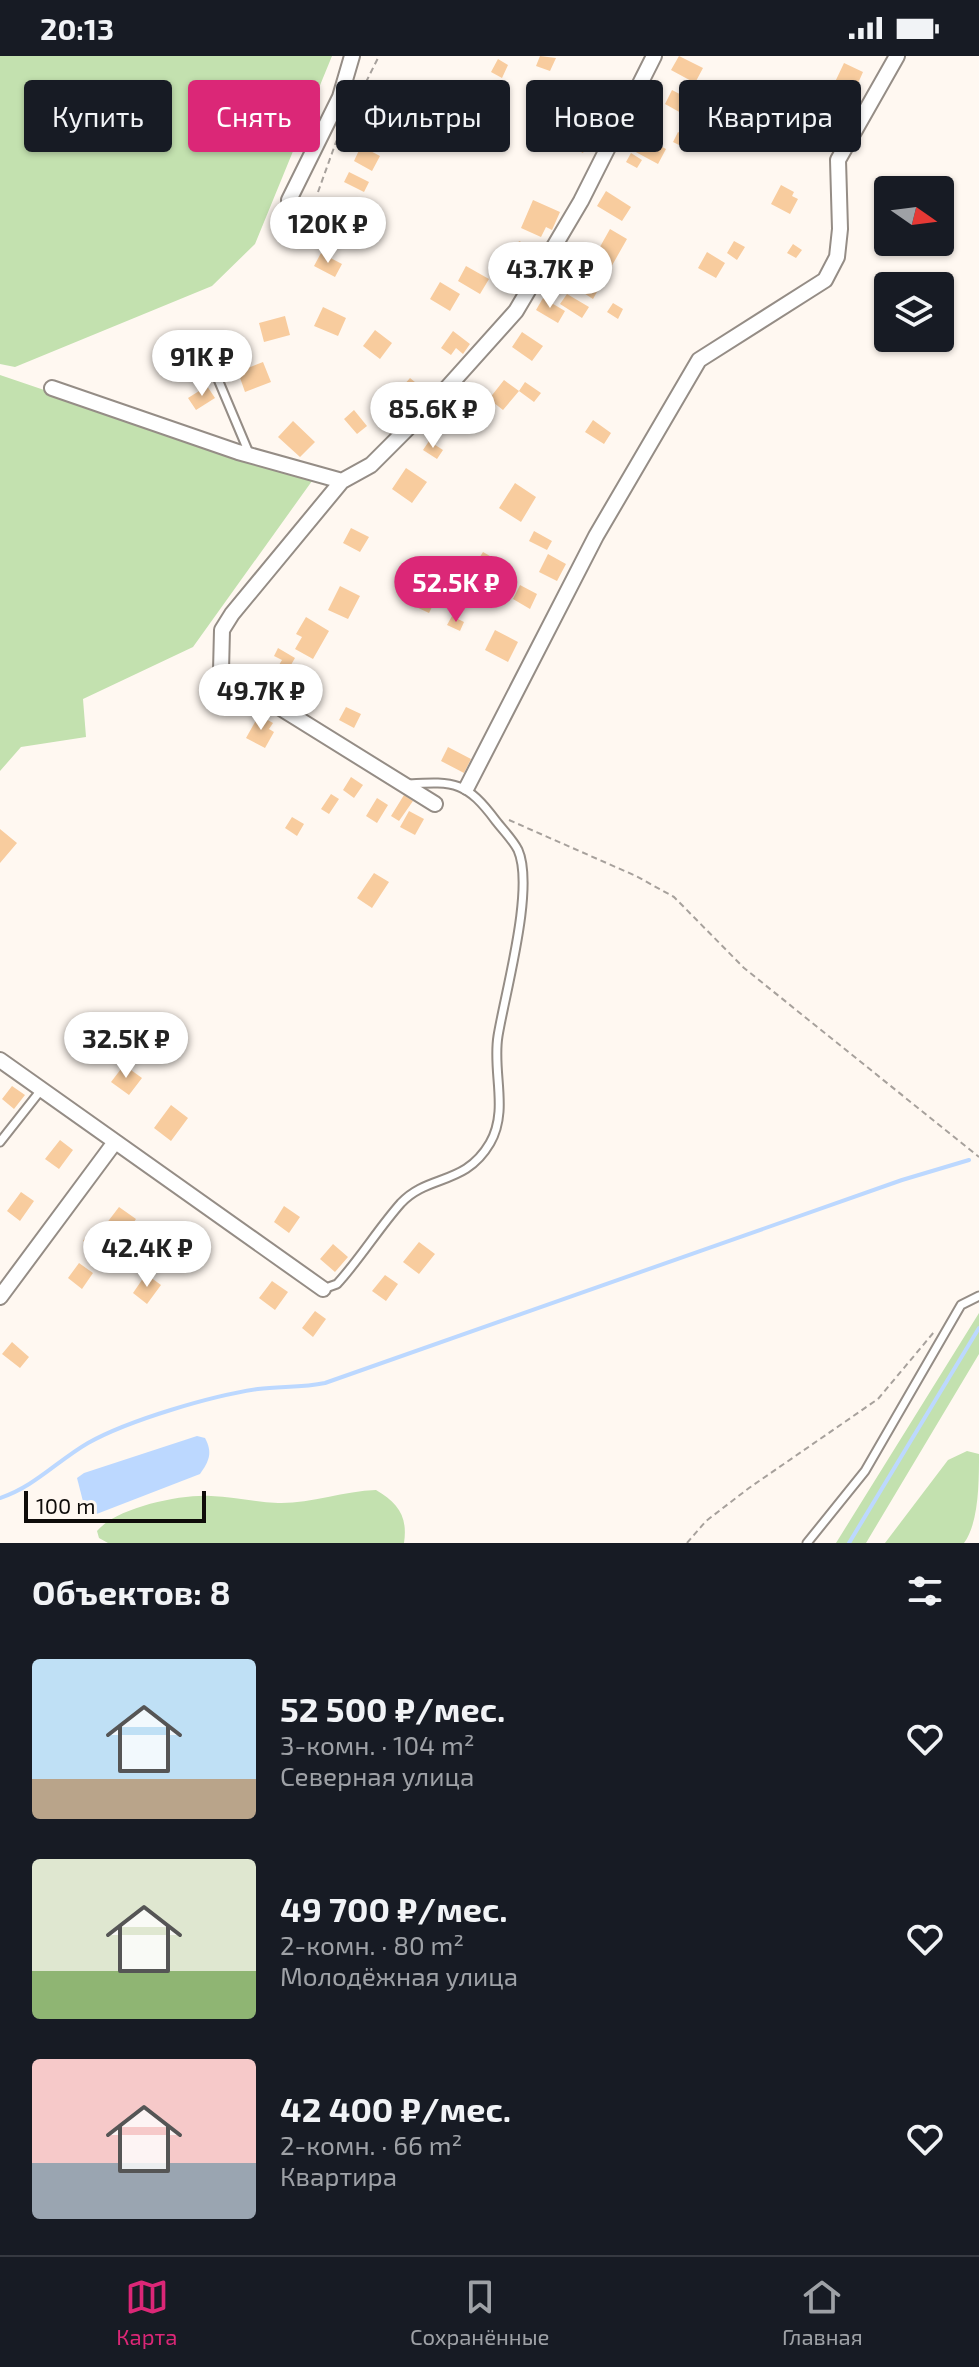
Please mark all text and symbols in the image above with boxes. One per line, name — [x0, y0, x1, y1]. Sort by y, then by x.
text: 20:13 — [40, 10, 114, 46]
chip: Купить — [24, 80, 172, 152]
chip: Снять — [188, 80, 320, 152]
chip: Фильтры — [336, 80, 510, 152]
chip: Новое — [526, 80, 663, 152]
chip: Квартира — [679, 80, 861, 152]
north arrow — [874, 176, 954, 256]
map controls — [874, 176, 954, 352]
pin: 120K ₽ — [263, 197, 393, 265]
text: 120K ₽ — [288, 207, 368, 238]
pin: 43.7K ₽ — [476, 242, 624, 310]
text: 43.7K ₽ — [506, 252, 594, 283]
button: layers — [874, 272, 954, 352]
pin: 91K ₽ — [146, 330, 258, 398]
text: 91K ₽ — [170, 340, 234, 371]
pin: 85.6K ₽ — [359, 382, 507, 450]
text: 85.6K ₽ — [388, 392, 478, 423]
pin: 52.5K ₽ — [382, 556, 530, 624]
text: 52.5K ₽ — [412, 566, 500, 597]
pin: 49.7K ₽ — [187, 664, 335, 732]
text: 49.7K ₽ — [217, 674, 305, 705]
pin: 32.5K ₽ — [52, 1012, 200, 1080]
text: 32.5K ₽ — [82, 1022, 170, 1053]
pin: 42.4K ₽ — [73, 1221, 221, 1289]
text: 42.4K ₽ — [101, 1231, 193, 1262]
scale bar — [24, 1487, 206, 1523]
text: 100 m — [36, 1492, 95, 1518]
icon: filters — [903, 1569, 947, 1613]
text: Объектов: 8 — [32, 1571, 231, 1612]
text: 52 500 ₽/мес. — [280, 1688, 505, 1729]
icon: home — [96, 1691, 192, 1787]
icon: heart — [903, 1717, 947, 1761]
text: 3-комн. · 104 m² — [280, 1729, 474, 1760]
text: Северная улица — [280, 1760, 474, 1791]
text: 49 700 ₽/мес. — [280, 1888, 508, 1929]
icon: home — [96, 1891, 192, 1987]
icon: heart — [903, 1917, 947, 1961]
text: 2-комн. · 80 m² — [280, 1929, 464, 1960]
text: Молодёжная улица — [280, 1960, 518, 1991]
text: 42 400 ₽/мес. — [280, 2088, 511, 2129]
icon: home — [96, 2091, 192, 2187]
icon: heart — [903, 2117, 947, 2161]
text: 2-комн. · 66 m² — [280, 2129, 462, 2160]
text: Квартира — [280, 2160, 397, 2191]
tab: Карта — [116, 2275, 177, 2349]
tab: Сохранённые — [410, 2275, 549, 2349]
tab: Главная — [782, 2275, 863, 2349]

